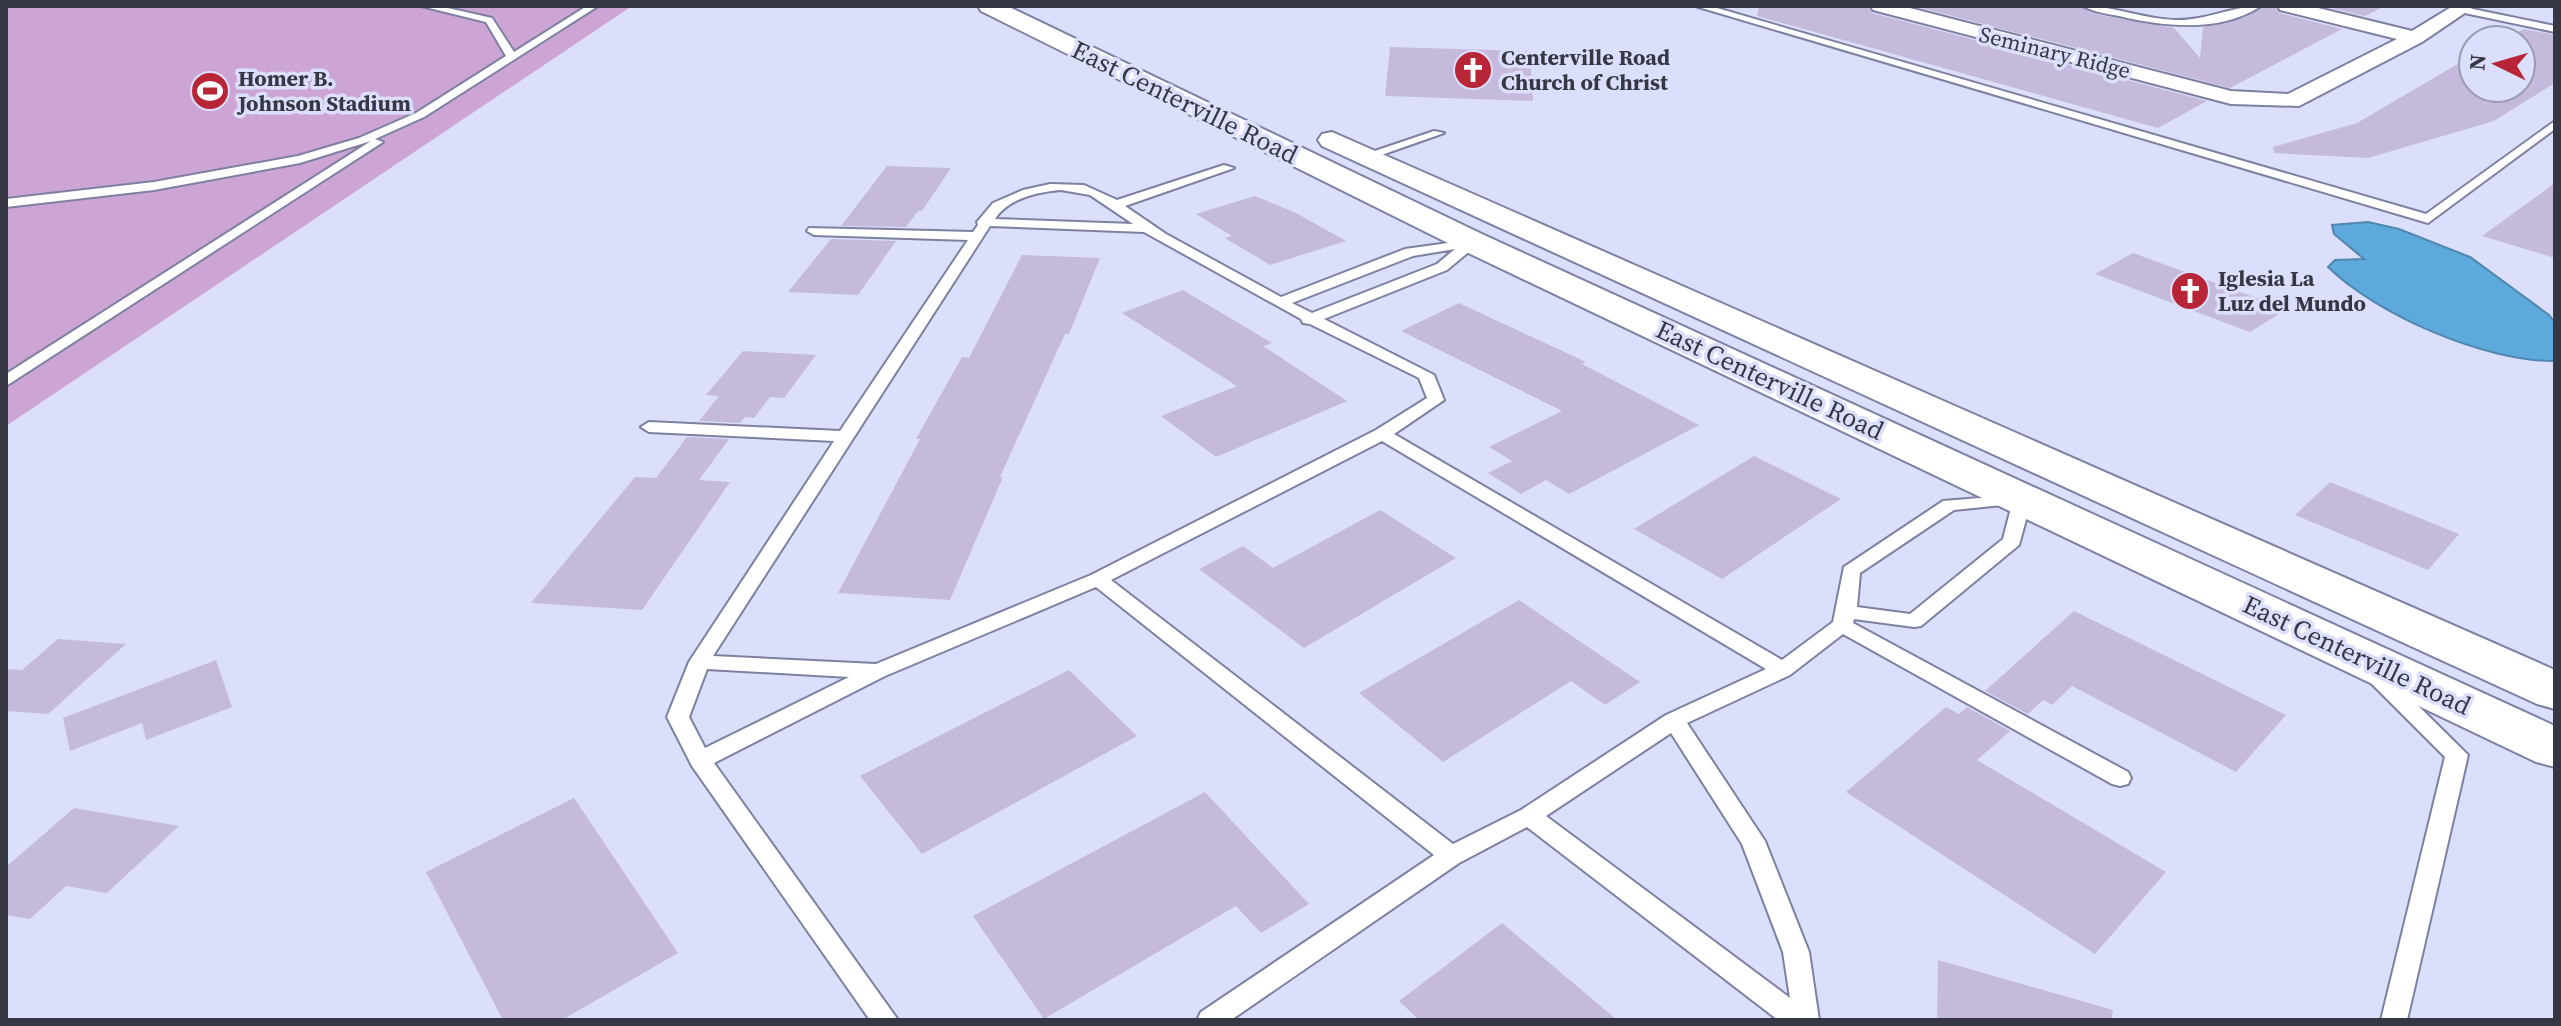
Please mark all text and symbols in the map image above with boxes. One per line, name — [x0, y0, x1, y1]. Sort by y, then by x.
street label: Seminary Ridge — [1976, 19, 2134, 85]
north arrow — [2457, 24, 2537, 104]
street label: East Centerville Road — [1066, 32, 1304, 173]
place label: Centerville Road Church of Christ — [1501, 42, 1670, 97]
church icon: Centerville Road Church of Christ — [1452, 49, 1494, 91]
text: N — [2461, 53, 2493, 72]
place label: Homer B. Johnson Stadium — [236, 63, 411, 118]
sports icon: Homer B. Johnson Stadium — [189, 70, 231, 112]
place label: Iglesia La Luz del Mundo — [2218, 263, 2366, 318]
church icon: Iglesia La Luz del Mundo — [2169, 270, 2211, 312]
street label: East Centerville Road — [1650, 311, 1890, 449]
street label: East Centerville Road — [2237, 586, 2477, 724]

